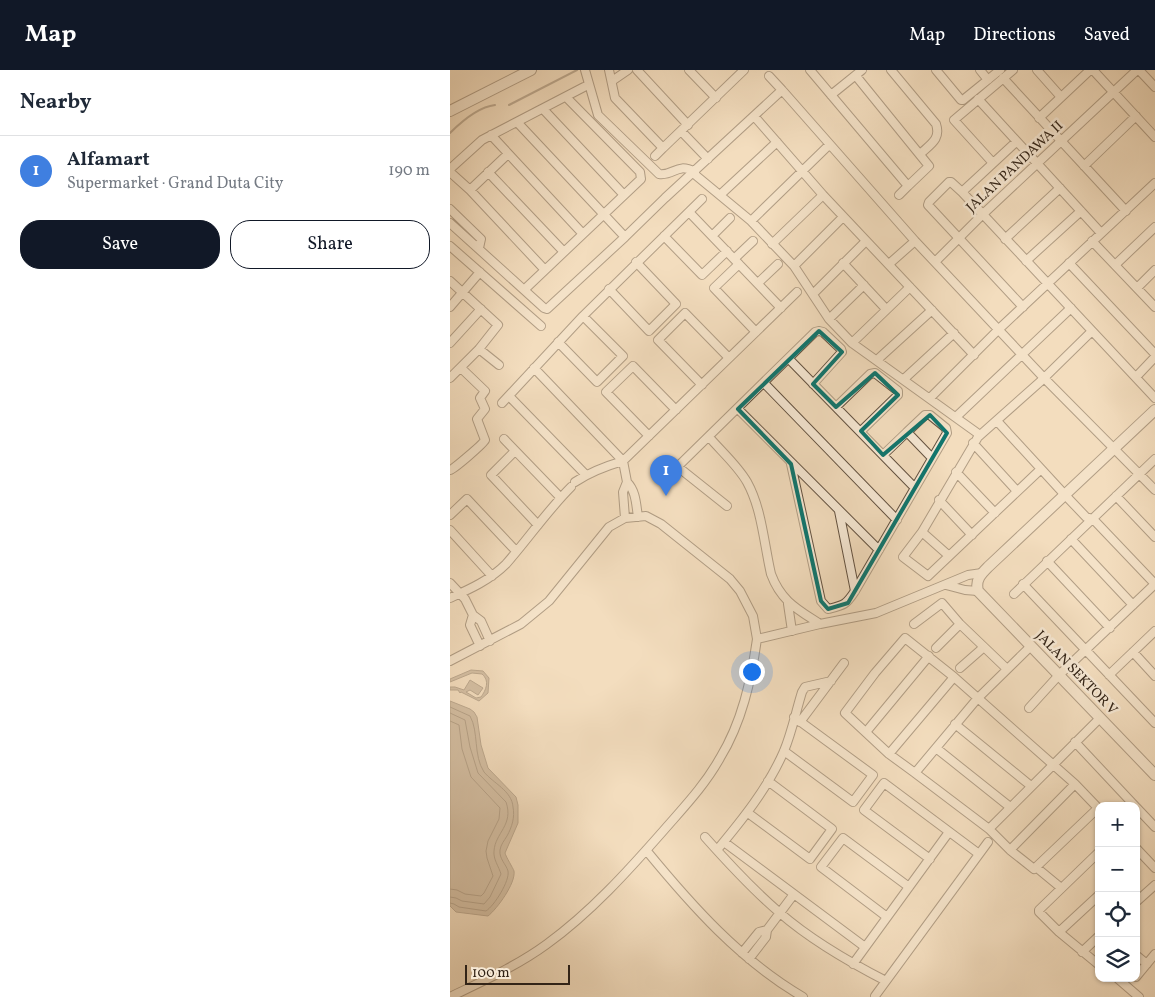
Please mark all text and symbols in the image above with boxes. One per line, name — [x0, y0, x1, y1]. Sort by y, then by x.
text: Map — [25, 18, 76, 52]
text: Map — [909, 23, 945, 48]
text: Directions — [973, 23, 1056, 48]
text: Saved — [1084, 23, 1130, 48]
text: Nearby — [20, 88, 91, 117]
street label: JALAN PANDAWA II — [962, 117, 1068, 217]
text: Alfamart — [67, 147, 150, 173]
text: 1 — [33, 160, 39, 182]
text: 190 m — [388, 160, 430, 182]
text: Supermarket · Grand Duta City — [67, 173, 284, 195]
button: Save — [20, 220, 220, 269]
button: Share — [230, 220, 430, 269]
pin: 1 — [650, 455, 682, 496]
street label: JALAN SEKTOR V — [1031, 627, 1122, 720]
your location — [739, 659, 765, 685]
map controls — [1095, 802, 1140, 982]
button: + — [1095, 802, 1140, 847]
button: − — [1095, 847, 1140, 892]
button: locate — [1095, 892, 1140, 937]
button: layers — [1095, 937, 1140, 982]
scale bar — [465, 962, 570, 985]
text: 100 m — [472, 964, 510, 983]

